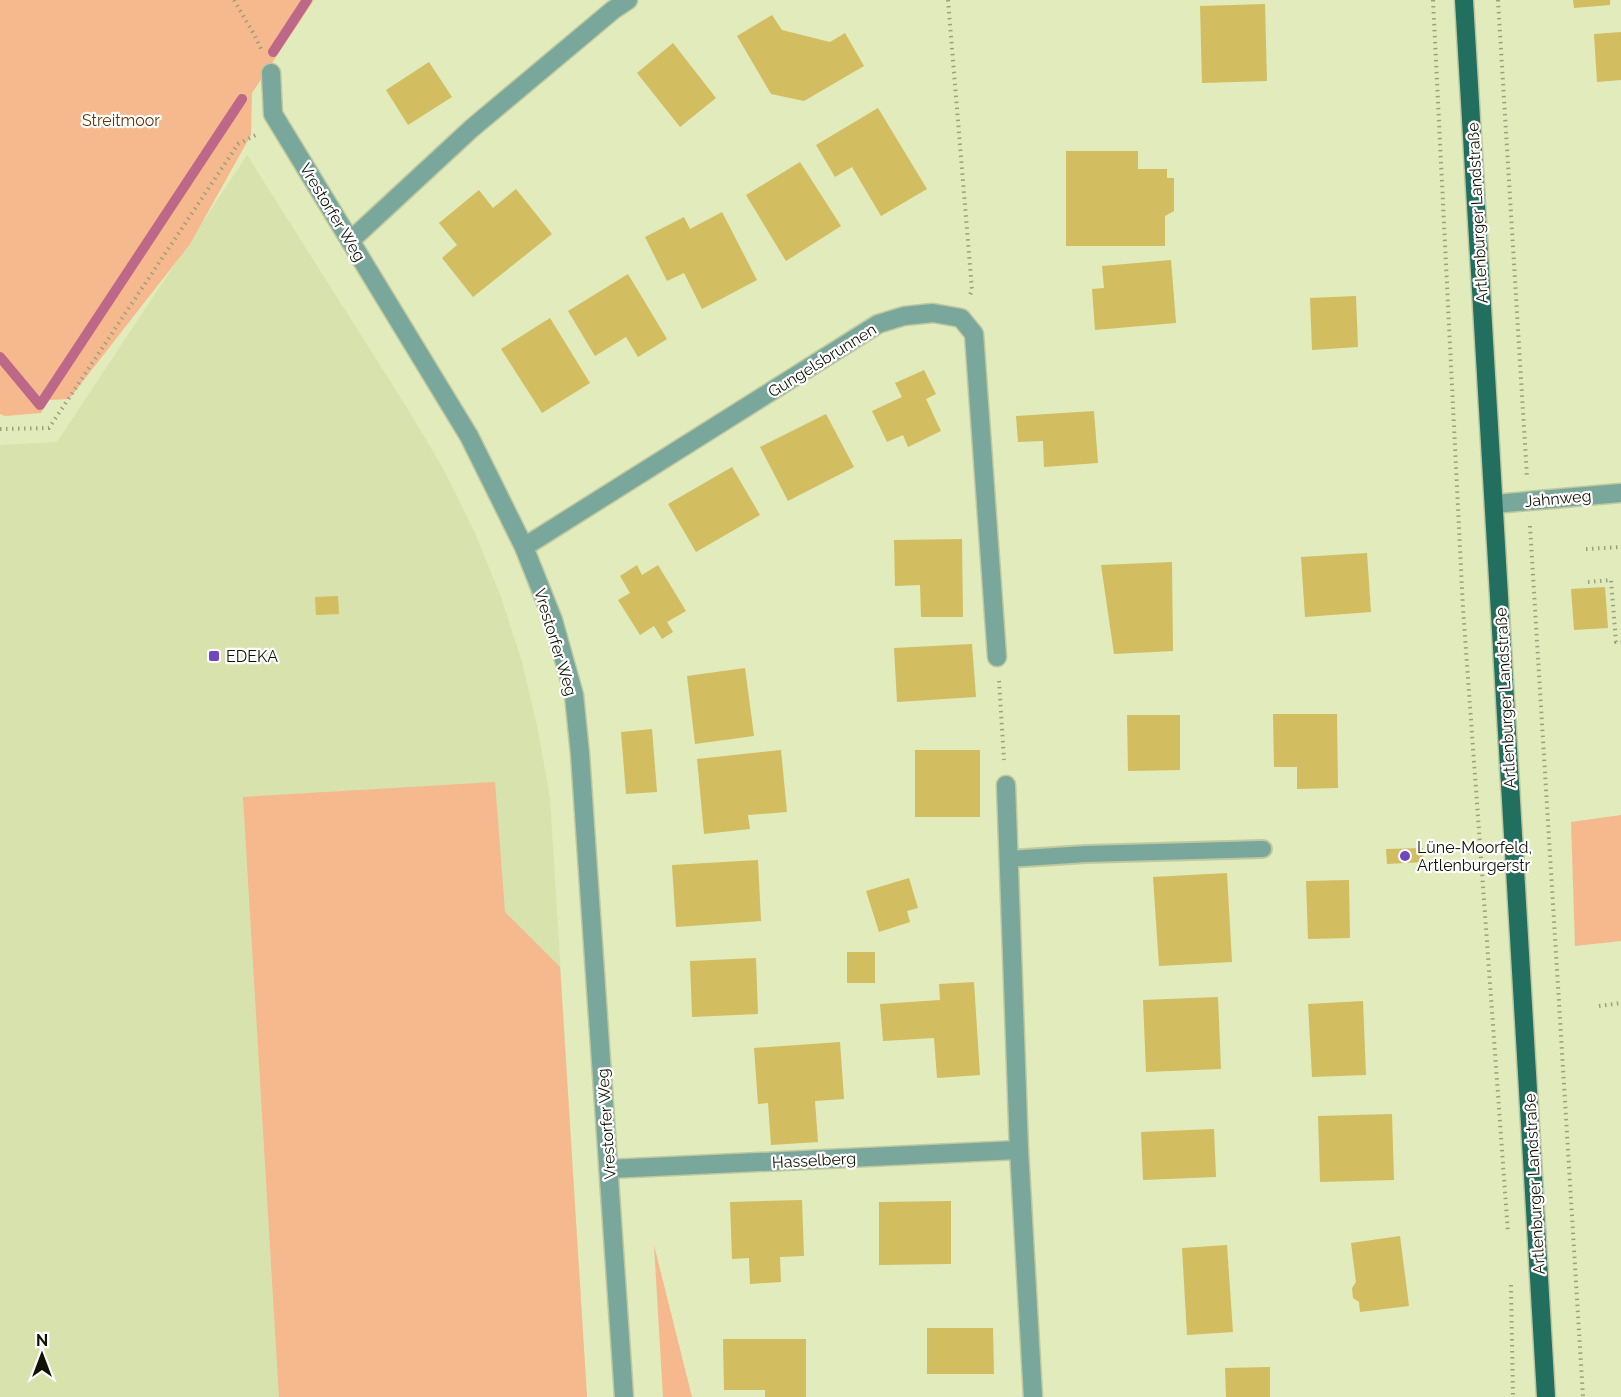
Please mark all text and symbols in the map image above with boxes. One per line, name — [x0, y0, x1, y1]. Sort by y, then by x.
park label: Streitmoor — [82, 111, 160, 130]
street label: Artlenburger Landstraße — [1463, 122, 1492, 304]
street label: Vrestorfer Weg — [296, 160, 369, 265]
street label: Gungelsbrunnen — [765, 320, 880, 401]
street label: Jahnweg — [1524, 486, 1592, 511]
street label: Vrestorfer Weg — [530, 586, 581, 698]
street label: Artlenburger Landstraße — [1491, 607, 1520, 789]
place label: EDEKA — [226, 647, 278, 666]
marker: EDEKA — [207, 649, 221, 663]
place label: Lüne-Moorfeld, Artlenburgerstr — [1417, 838, 1532, 875]
marker: Lüne-Moorfeld, Artlenburgerstr — [1398, 849, 1412, 863]
street label: Vrestorfer Weg — [593, 1068, 620, 1180]
street label: Artlenburger Landstraße — [1520, 1093, 1549, 1275]
street label: Hasselberg — [771, 1149, 857, 1172]
north arrow — [12, 1325, 72, 1385]
text: N — [36, 1331, 48, 1350]

